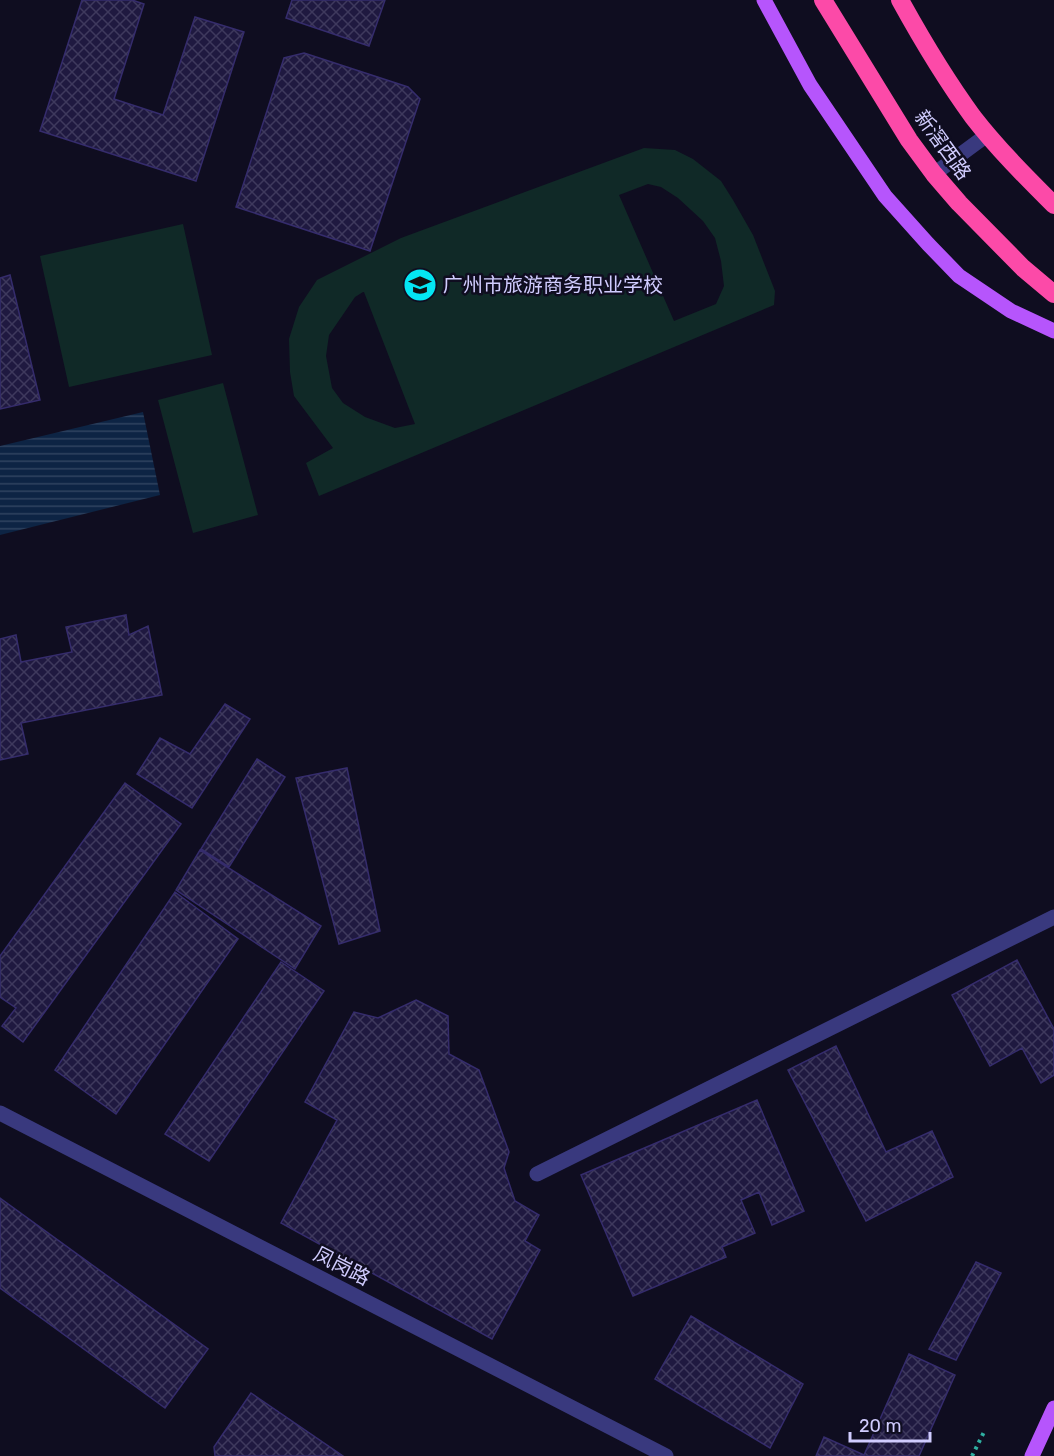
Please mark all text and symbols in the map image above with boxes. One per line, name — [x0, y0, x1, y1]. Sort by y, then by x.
street label: 新滘西路 — [910, 106, 976, 184]
school or university icon: 广州市旅游商务职业学校 — [402, 267, 438, 303]
place label: 广州市旅游商务职业学校 — [443, 273, 663, 297]
street label: 凤岗路 — [310, 1242, 374, 1290]
scale bar — [850, 1405, 930, 1443]
text: 20 m — [859, 1415, 901, 1437]

